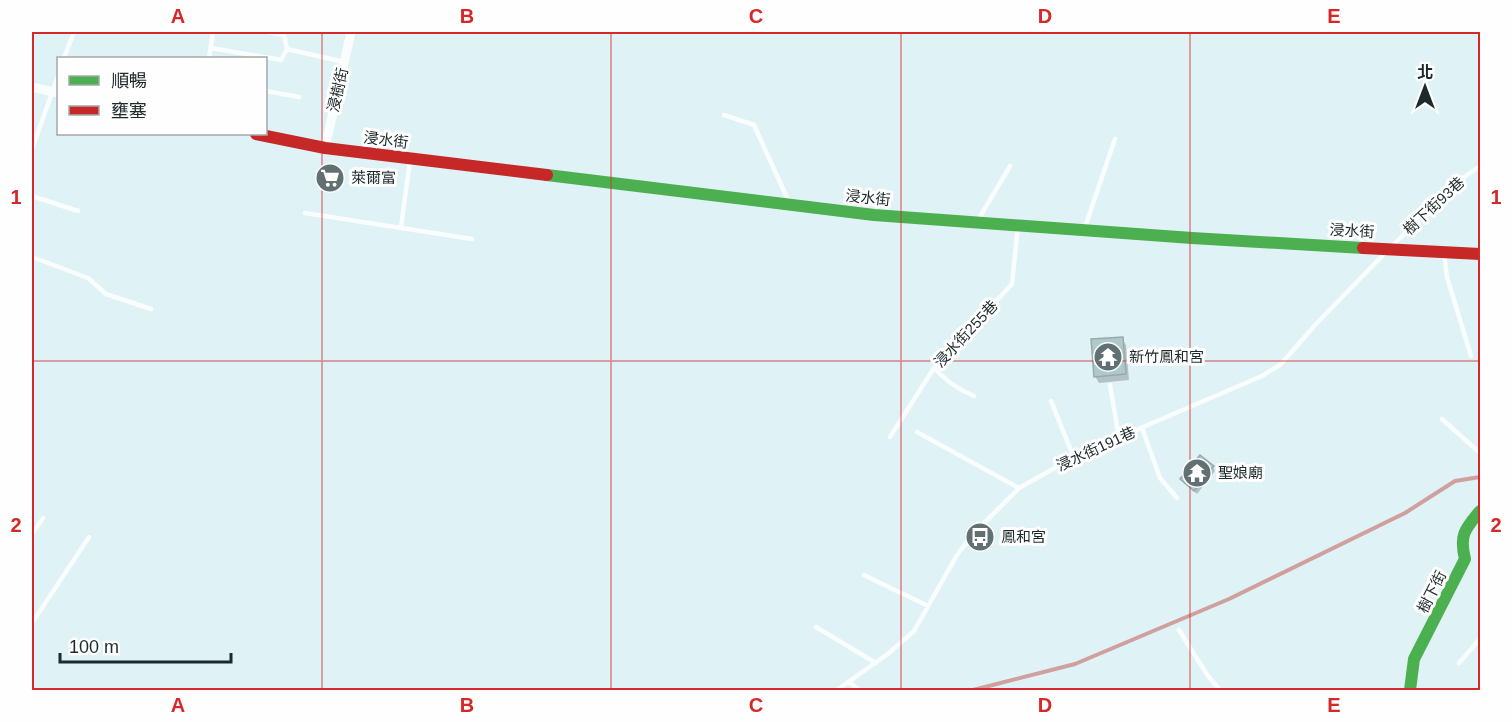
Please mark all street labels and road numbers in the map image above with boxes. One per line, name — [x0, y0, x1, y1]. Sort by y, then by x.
street label: 浸樹街 — [324, 66, 351, 114]
street label: 浸水街 — [363, 128, 409, 151]
street label: 樹下街93巷 — [1400, 173, 1467, 238]
street label: 浸水街 — [845, 187, 891, 208]
street label: 浸水街 — [1329, 221, 1375, 240]
street label: 浸水街255巷 — [930, 297, 1001, 371]
street label: 浸水街191巷 — [1054, 423, 1138, 474]
street label: 樹下街 — [1414, 568, 1449, 616]

